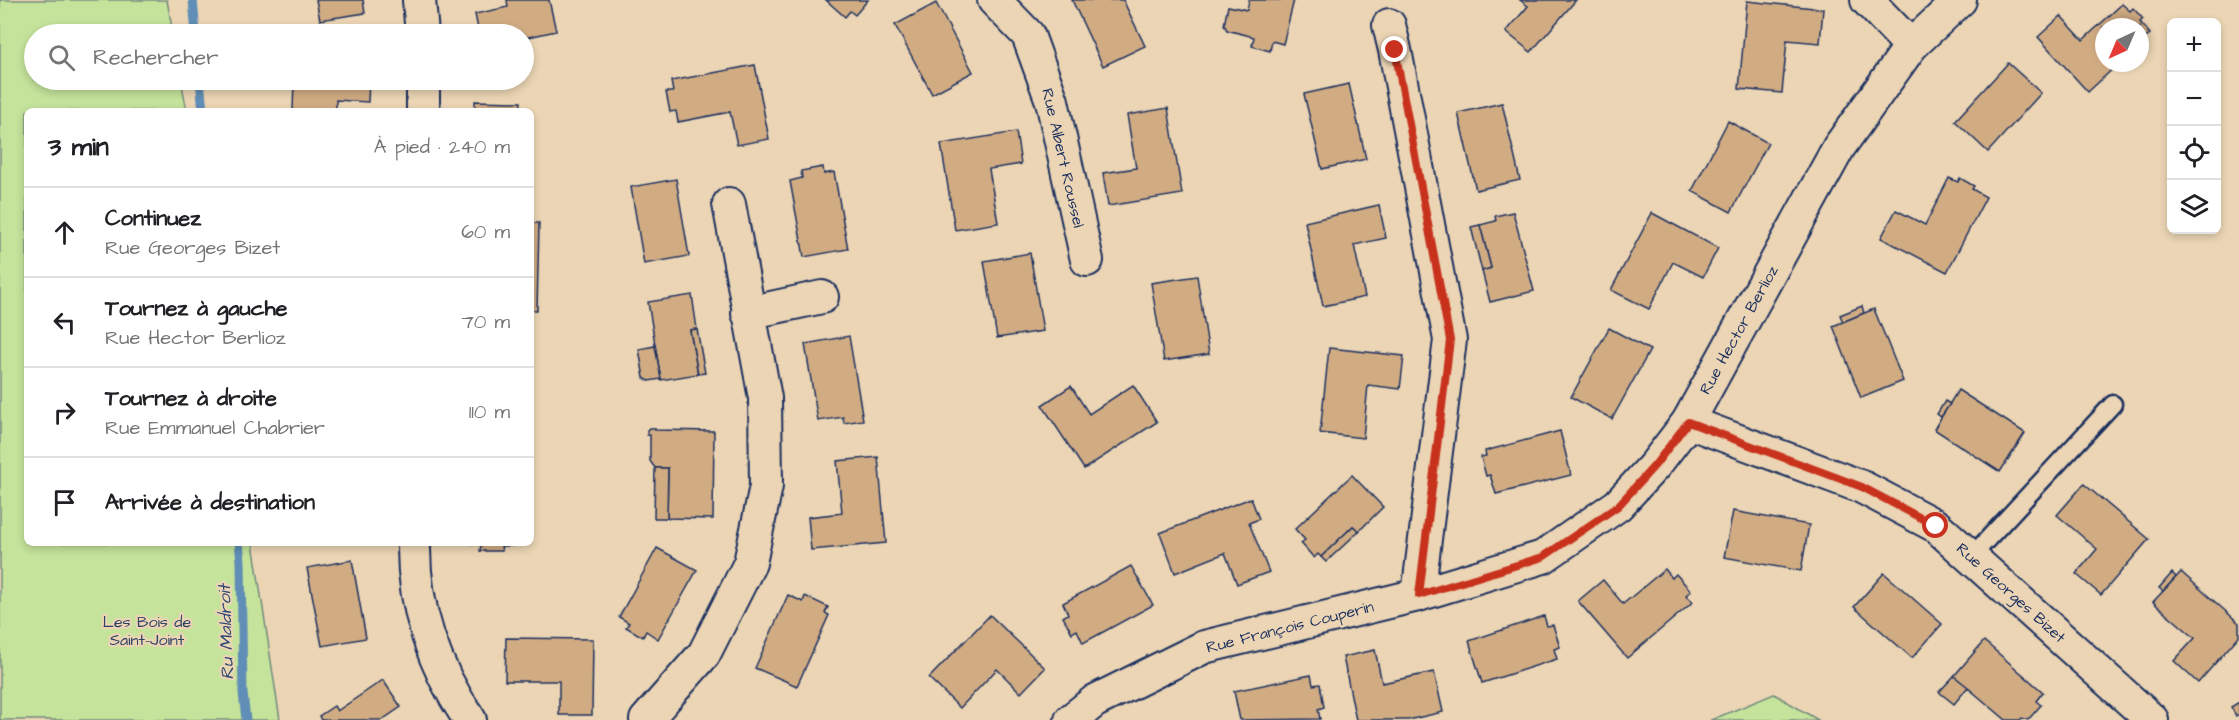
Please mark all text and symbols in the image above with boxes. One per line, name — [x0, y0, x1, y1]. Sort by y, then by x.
north arrow — [2095, 18, 2149, 72]
map controls — [2167, 18, 2221, 234]
button: + — [2167, 18, 2221, 72]
search box — [24, 24, 534, 90]
route end — [1381, 36, 1407, 62]
icon: search — [45, 41, 78, 74]
text: Rechercher — [93, 42, 218, 73]
button: − — [2167, 72, 2221, 126]
street label: Rue Albert Roussel — [1036, 86, 1090, 230]
button: locate — [2167, 126, 2221, 180]
text: 3 min — [48, 129, 109, 165]
text: À pied · 240 m — [374, 133, 510, 161]
button: layers — [2167, 180, 2221, 234]
text: Continuez — [105, 203, 201, 234]
icon: ahead — [48, 216, 81, 249]
text: 60 m — [461, 218, 510, 246]
text: Rue Georges Bizet — [105, 234, 280, 262]
street label: Rue Hector Berlioz — [1694, 261, 1784, 399]
text: Tournez à gauche — [105, 293, 287, 324]
icon: left — [48, 306, 81, 339]
text: 70 m — [462, 308, 510, 336]
text: Rue Hector Berlioz — [105, 324, 286, 352]
text: Tournez à droite — [105, 383, 277, 414]
icon: right — [48, 396, 81, 429]
text: 110 m — [469, 398, 510, 426]
text: Rue Emmanuel Chabrier — [105, 414, 325, 442]
icon: arrive — [48, 486, 81, 519]
text: Arrivée à destination — [105, 487, 315, 518]
route start — [1922, 512, 1948, 538]
street label: Rue Georges Bizet — [1951, 538, 2071, 649]
water label: Ru Maldroit — [212, 582, 240, 680]
street label: Rue François Couperin — [1204, 596, 1376, 658]
park label: Les Bois de Saint-Joint — [103, 611, 191, 651]

